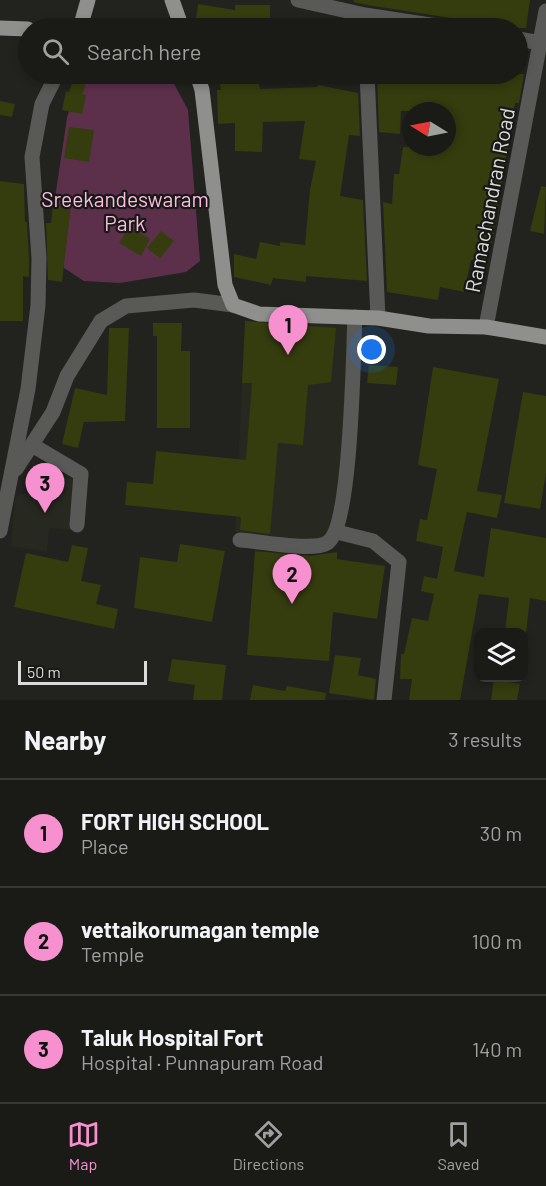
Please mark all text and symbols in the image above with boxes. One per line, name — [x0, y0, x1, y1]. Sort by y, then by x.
search box — [18, 18, 528, 84]
icon: search — [39, 35, 72, 68]
text: Search here — [87, 38, 201, 64]
north arrow — [402, 102, 456, 156]
street label: Ramachandran Road — [459, 106, 519, 294]
park label: Sreekandeswaram Park — [41, 186, 209, 235]
pin: 1 — [268, 306, 308, 355]
your location — [357, 335, 386, 364]
pin: 3 — [26, 464, 64, 513]
pin: 2 — [272, 554, 312, 604]
map controls — [474, 628, 528, 682]
button: layers — [474, 628, 528, 682]
scale bar — [18, 658, 147, 686]
text: 50 m — [27, 662, 61, 681]
text: Nearby — [24, 724, 106, 755]
text: 3 results — [448, 727, 522, 751]
text: FORT HIGH SCHOOL — [81, 808, 269, 834]
text: 1 — [40, 821, 47, 845]
text: 30 m — [480, 821, 522, 845]
text: Place — [81, 834, 129, 858]
text: vettaikorumagan temple — [81, 916, 320, 942]
text: 2 — [38, 929, 49, 953]
text: 100 m — [472, 929, 522, 953]
text: Temple — [81, 942, 144, 966]
text: Taluk Hospital Fort — [81, 1024, 263, 1050]
text: 3 — [38, 1037, 49, 1061]
text: 140 m — [472, 1037, 522, 1061]
text: Hospital · Punnapuram Road — [81, 1050, 323, 1074]
tab: Map — [67, 1118, 100, 1173]
tab: Directions — [233, 1118, 304, 1173]
tab: Saved — [437, 1118, 479, 1173]

